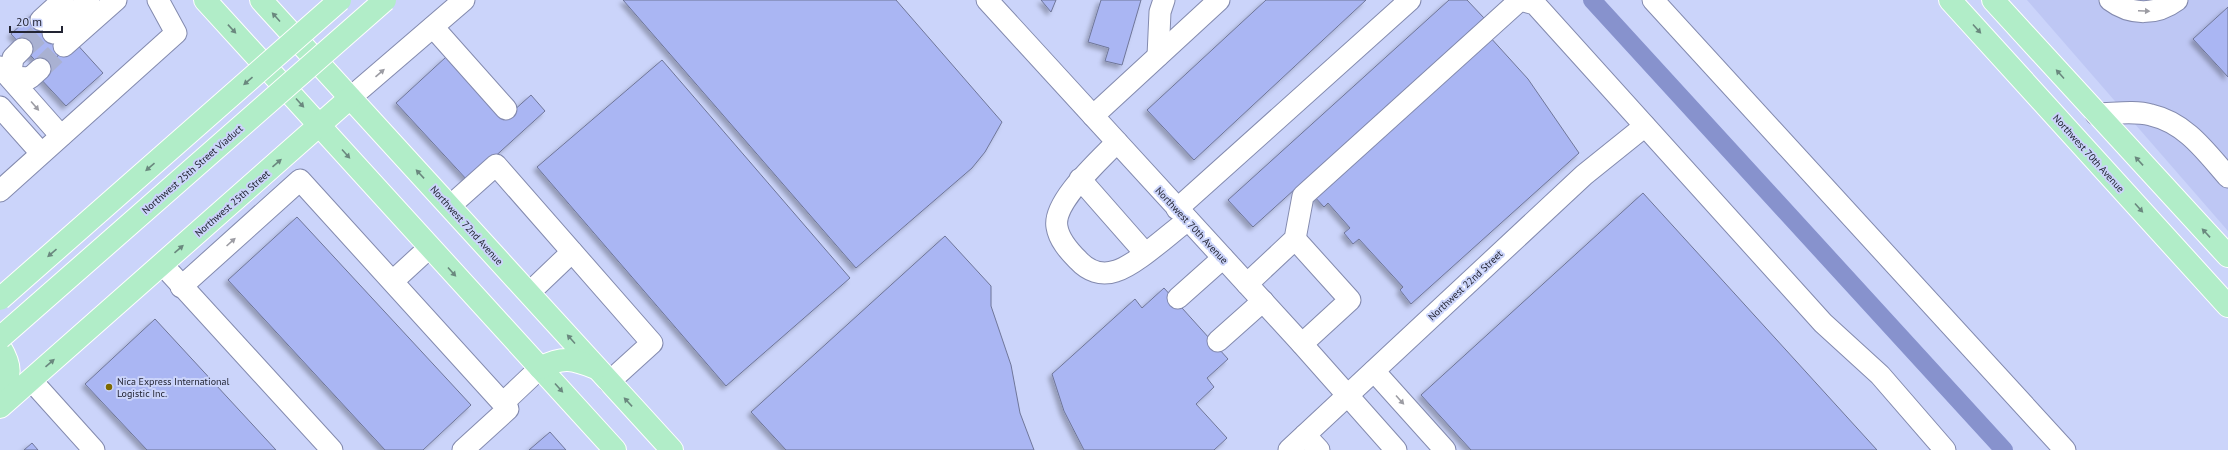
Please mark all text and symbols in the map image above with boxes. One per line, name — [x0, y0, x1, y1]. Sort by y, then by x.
scale bar — [10, 8, 62, 34]
one-way arrow — [2138, 8, 2150, 15]
one-way arrow — [272, 12, 281, 21]
text: 20 m — [16, 14, 42, 29]
one-way arrow — [227, 24, 236, 34]
one-way arrow — [1972, 24, 1981, 34]
one-way arrow — [374, 68, 385, 77]
one-way arrow — [2055, 69, 2064, 79]
one-way arrow — [242, 77, 253, 86]
one-way arrow — [295, 98, 304, 108]
one-way arrow — [31, 101, 40, 112]
street label: Northwest 70th Avenue — [2050, 112, 2127, 195]
street label: Northwest 25th Street Viaduct — [139, 122, 245, 216]
one-way arrow — [341, 150, 350, 159]
one-way arrow — [2135, 156, 2144, 166]
one-way arrow — [272, 159, 282, 168]
one-way arrow — [145, 162, 155, 172]
street label: Northwest 25th Street — [192, 167, 272, 239]
one-way arrow — [415, 169, 425, 179]
street label: Northwest 72nd Avenue — [427, 183, 506, 268]
street label: Northwest 70th Avenue — [1153, 184, 1231, 267]
one-way arrow — [2134, 203, 2144, 213]
one-way arrow — [2202, 228, 2211, 238]
one-way arrow — [226, 237, 236, 247]
one-way arrow — [174, 244, 185, 253]
street label: Northwest 22nd Street — [1425, 247, 1506, 323]
one-way arrow — [47, 248, 57, 257]
one-way arrow — [447, 267, 456, 276]
one-way arrow — [567, 335, 576, 344]
one-way arrow — [45, 358, 56, 367]
place label: Nica Express International Logistic Inc. — [117, 375, 229, 400]
marker: Nica Express International Logistic Inc. — [104, 382, 114, 392]
one-way arrow — [554, 383, 563, 393]
one-way arrow — [1395, 395, 1404, 405]
one-way arrow — [623, 397, 633, 407]

